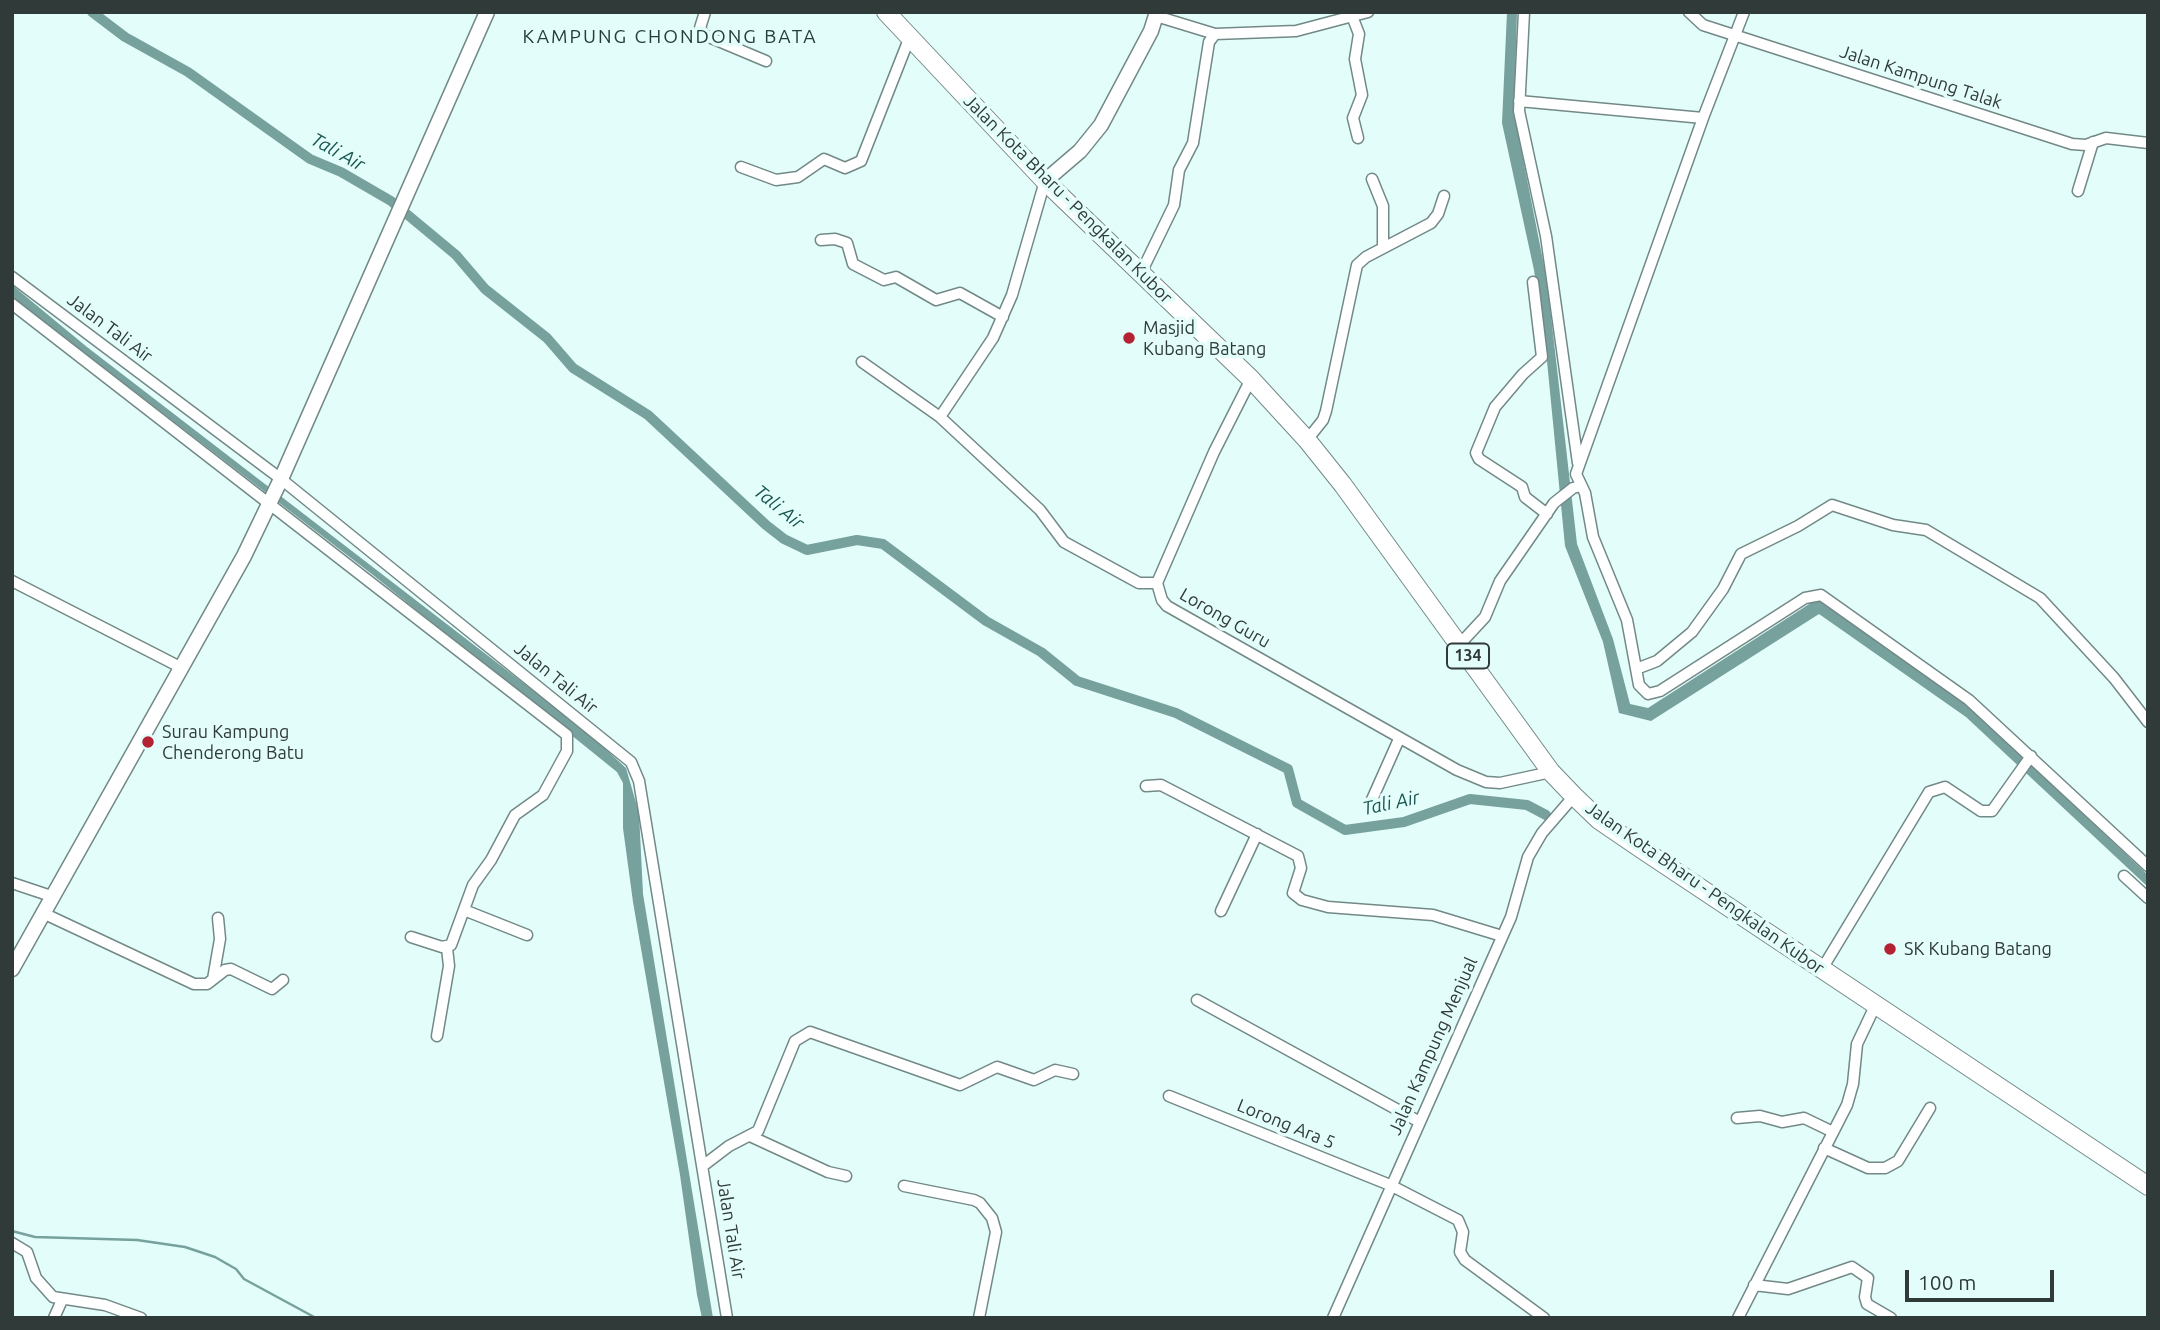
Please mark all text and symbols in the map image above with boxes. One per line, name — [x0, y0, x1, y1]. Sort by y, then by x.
district label: KAMPUNG CHONDONG BATA — [525, 26, 815, 48]
street label: Jalan Kampung Talak — [1837, 41, 2005, 113]
street label: Jalan Kota Bharu - Pengkalan Kubor — [959, 90, 1177, 308]
water label: Tali Air — [307, 128, 369, 176]
street label: Jalan Tali Air — [63, 289, 157, 367]
place label: Masjid Kubang Batang — [1143, 317, 1266, 360]
marker: Masjid Kubang Batang — [1121, 330, 1137, 346]
water label: Tali Air — [749, 480, 809, 534]
street label: Lorong Guru — [1176, 583, 1274, 653]
street label: Jalan Tali Air — [510, 638, 602, 718]
road number: 134 — [1447, 643, 1489, 668]
place label: Surau Kampung Chenderong Batu — [162, 721, 304, 764]
marker: Surau Kampung Chenderong Batu — [140, 734, 156, 750]
water label: Tali Air — [1360, 786, 1422, 820]
street label: Jalan Kota Bharu - Pengkalan Kubor — [1581, 797, 1829, 979]
place label: SK Kubang Batang — [1904, 938, 2052, 960]
marker: SK Kubang Batang — [1882, 941, 1898, 957]
street label: Jalan Kampung Menjual — [1384, 954, 1482, 1138]
street label: Lorong Ara 5 — [1234, 1095, 1338, 1153]
street label: Jalan Tali Air — [712, 1177, 750, 1281]
scale bar — [1908, 1256, 2057, 1300]
text: 100 m — [1918, 1270, 1976, 1294]

